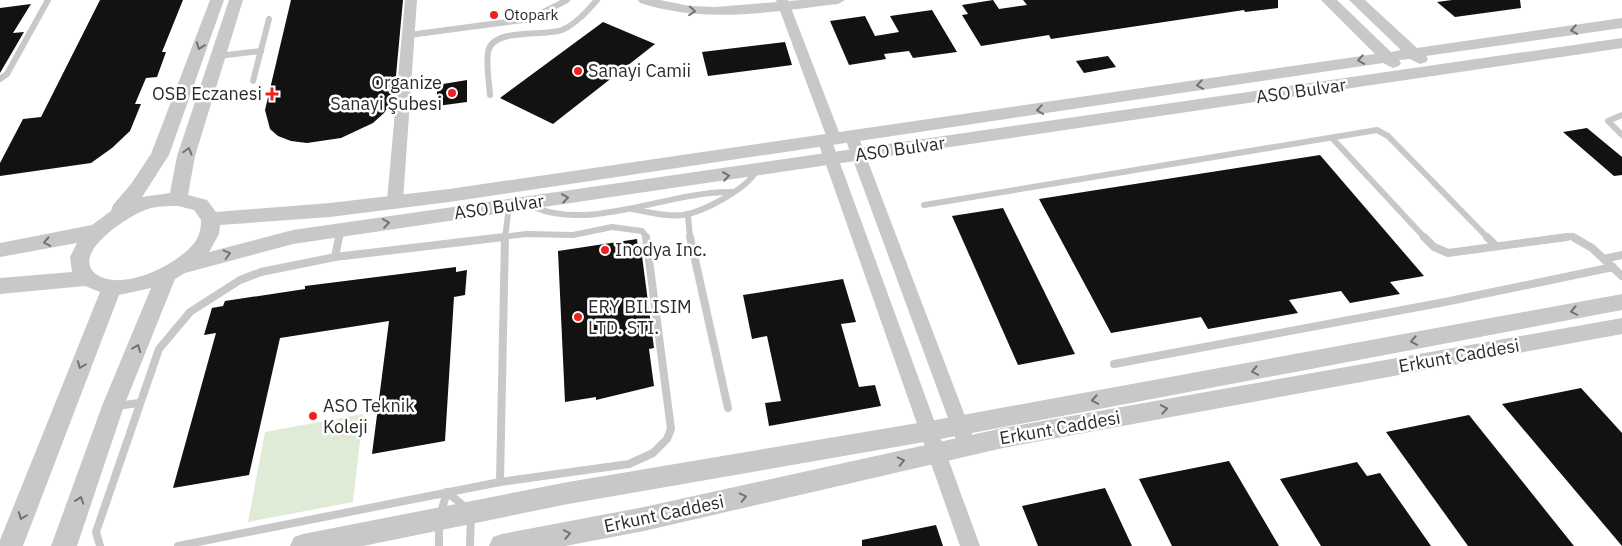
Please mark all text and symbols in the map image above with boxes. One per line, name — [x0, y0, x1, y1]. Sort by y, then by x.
place label: Otopark — [504, 5, 558, 24]
one-way arrow — [688, 5, 696, 16]
marker: Otopark — [488, 9, 500, 21]
one-way arrow — [1569, 24, 1577, 35]
one-way arrow — [196, 41, 206, 50]
one-way arrow — [1357, 55, 1365, 65]
place label: Sanayi Camii — [588, 59, 691, 82]
marker: Sanayi Camii — [572, 65, 584, 77]
place label: Organize Sanayi Şubesi — [330, 71, 442, 115]
street label: ASO Bulvar — [1254, 73, 1348, 108]
one-way arrow — [1196, 80, 1205, 90]
place label: OSB Eczanesi — [152, 82, 262, 105]
marker: Organize Sanayi Şubesi — [446, 87, 458, 99]
marker: OSB Eczanesi — [266, 88, 278, 100]
one-way arrow — [1035, 104, 1043, 115]
street label: ASO Bulvar — [853, 131, 947, 166]
one-way arrow — [182, 147, 193, 156]
one-way arrow — [721, 171, 730, 181]
street label: ASO Bulvar — [452, 189, 546, 224]
one-way arrow — [560, 194, 569, 204]
one-way arrow — [383, 218, 391, 229]
one-way arrow — [43, 236, 52, 246]
place label: Inodya Inc. — [615, 238, 707, 261]
marker: Inodya Inc. — [599, 244, 611, 256]
one-way arrow — [223, 249, 231, 259]
place label: ERY BILISIM LTD. STI. — [588, 295, 692, 339]
one-way arrow — [1570, 305, 1579, 315]
marker: ERY BILISIM LTD. STI. — [572, 311, 584, 323]
street label: Erkunt Caddesi — [1397, 334, 1521, 377]
one-way arrow — [1410, 335, 1419, 346]
one-way arrow — [131, 344, 141, 353]
one-way arrow — [77, 360, 88, 369]
one-way arrow — [1250, 366, 1259, 376]
place label: ASO Teknik Koleji — [323, 394, 415, 438]
one-way arrow — [1091, 395, 1099, 405]
one-way arrow — [1159, 405, 1168, 415]
street label: Erkunt Caddesi — [998, 406, 1122, 449]
marker: ASO Teknik Koleji — [307, 410, 319, 422]
one-way arrow — [897, 456, 906, 467]
street label: Erkunt Caddesi — [602, 490, 726, 537]
one-way arrow — [738, 492, 747, 503]
one-way arrow — [74, 496, 84, 505]
one-way arrow — [18, 511, 28, 520]
one-way arrow — [562, 529, 571, 539]

